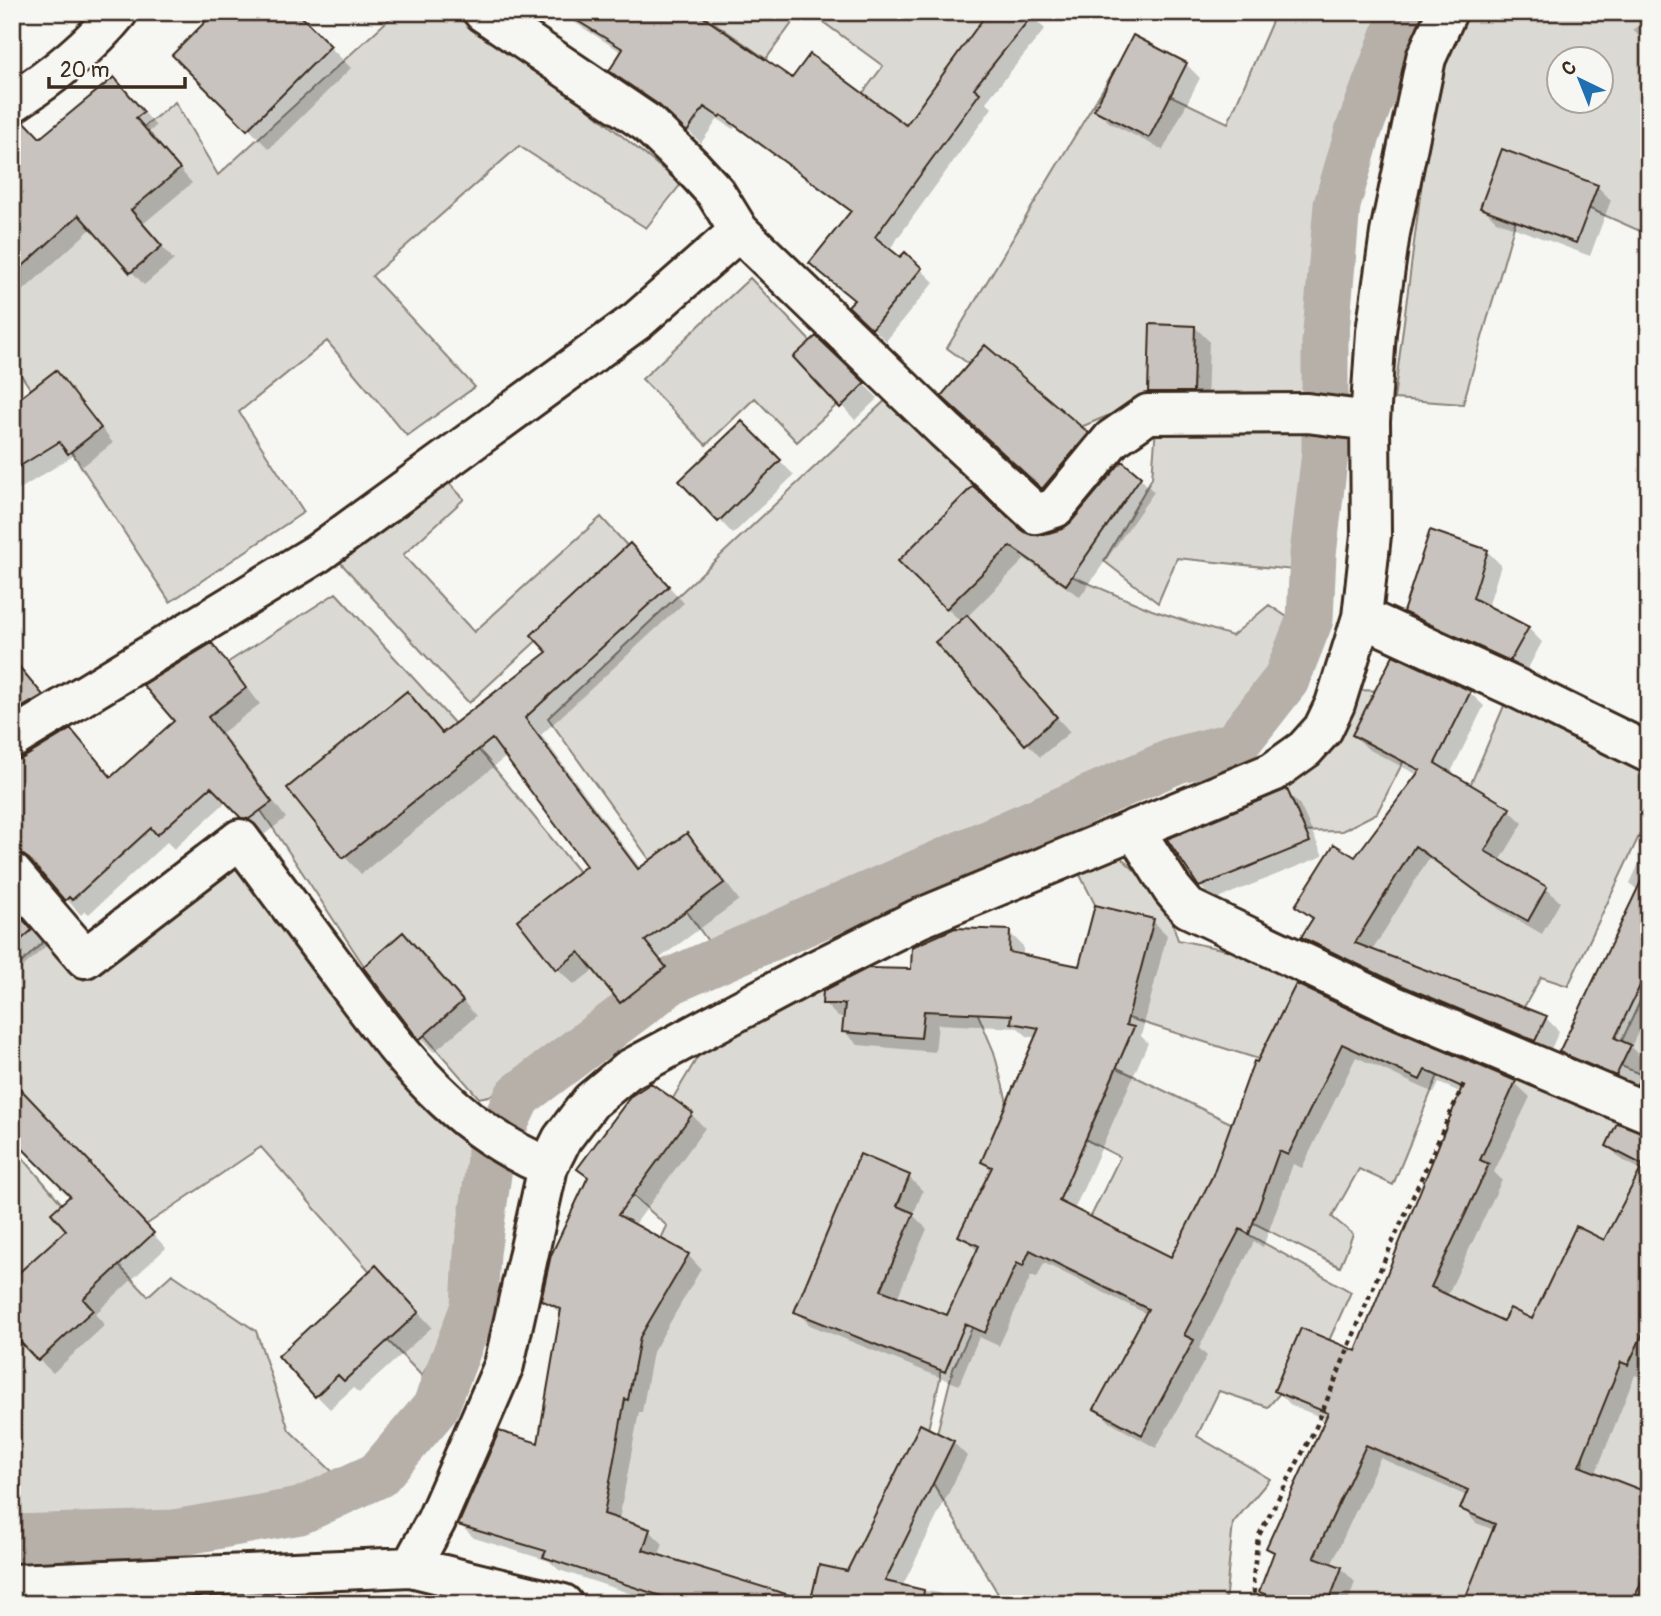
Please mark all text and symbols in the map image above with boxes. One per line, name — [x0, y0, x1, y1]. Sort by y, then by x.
scale bar — [49, 46, 186, 90]
north arrow — [1546, 46, 1616, 116]
text: С — [1557, 55, 1582, 81]
text: 20 m — [60, 57, 109, 84]

